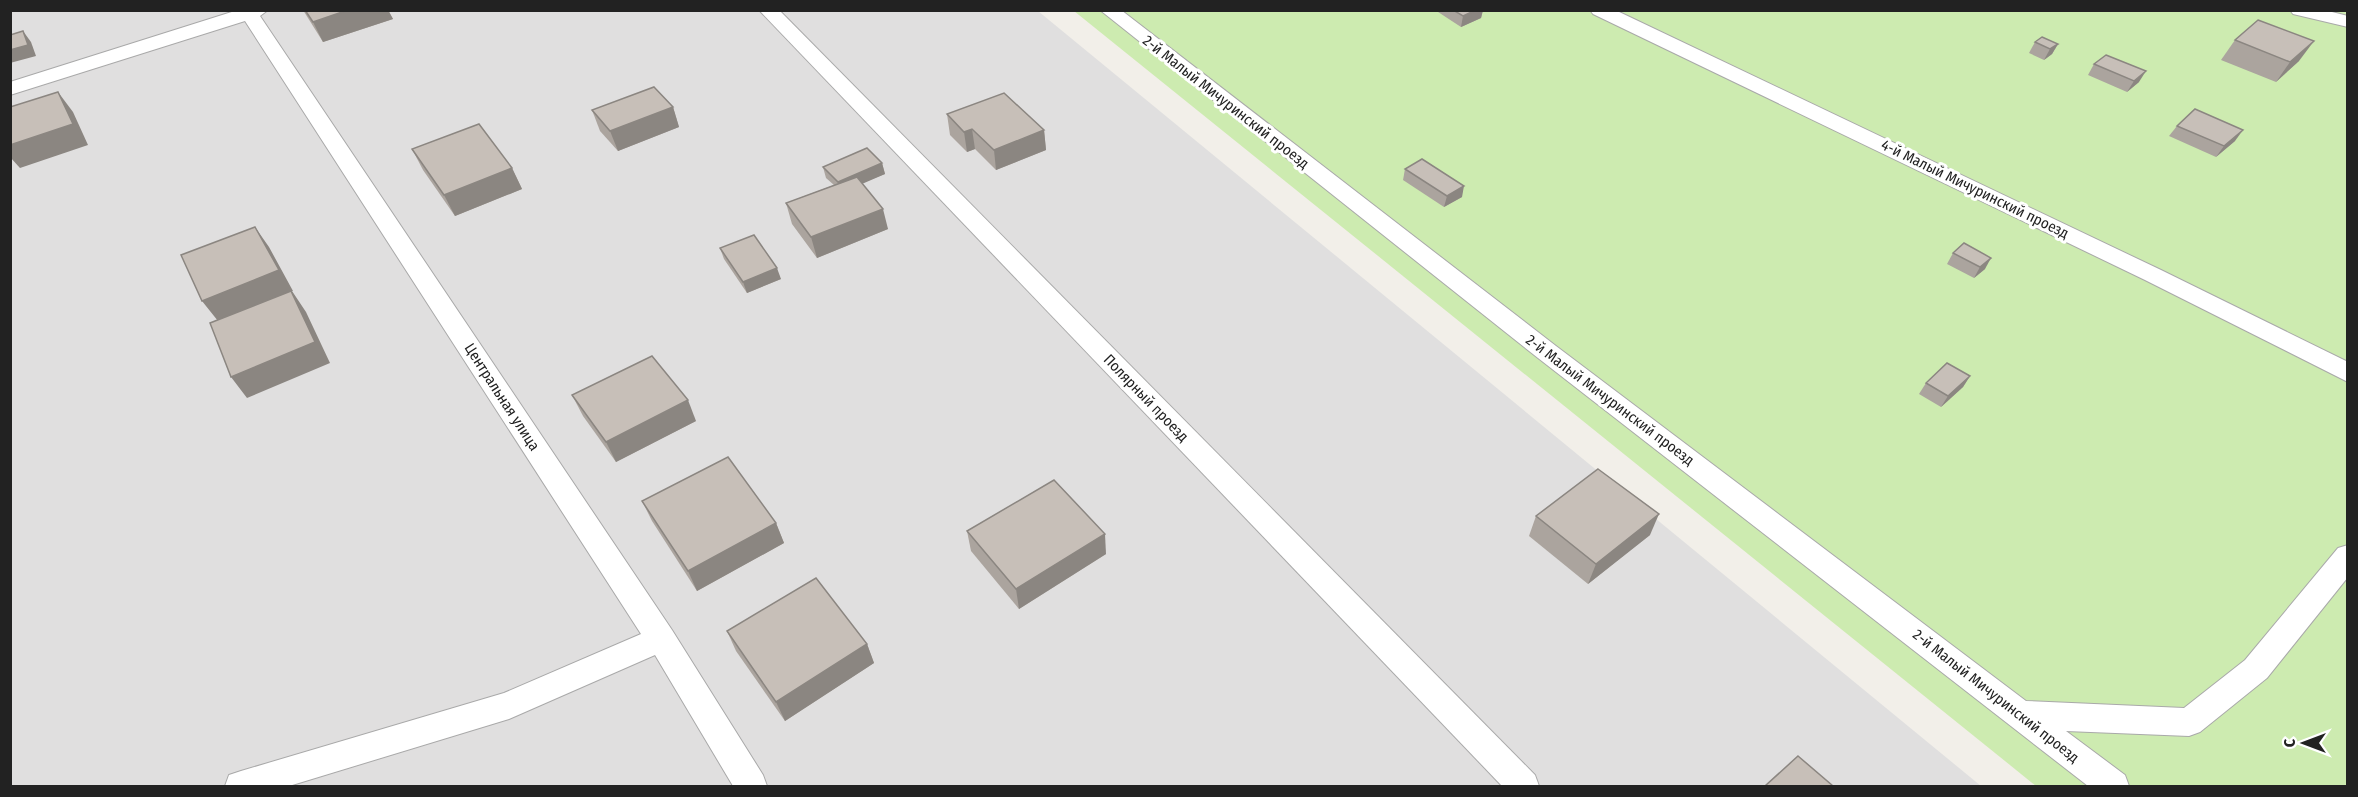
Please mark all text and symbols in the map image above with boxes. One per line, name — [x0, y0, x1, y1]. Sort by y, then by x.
street label: 2-й Малый Мичуринский проезд — [1139, 32, 1313, 172]
street label: 4-й Малый Мичуринский проезд — [1878, 136, 2072, 242]
street label: 2-й Малый Мичуринский проезд — [1522, 331, 1698, 469]
street label: Центральная улица — [461, 340, 543, 454]
street label: Полярный проезд — [1100, 351, 1192, 445]
street label: 2-й Малый Мичуринский проезд — [1909, 626, 2083, 766]
north arrow — [2274, 713, 2334, 773]
text: С — [2280, 738, 2299, 747]

